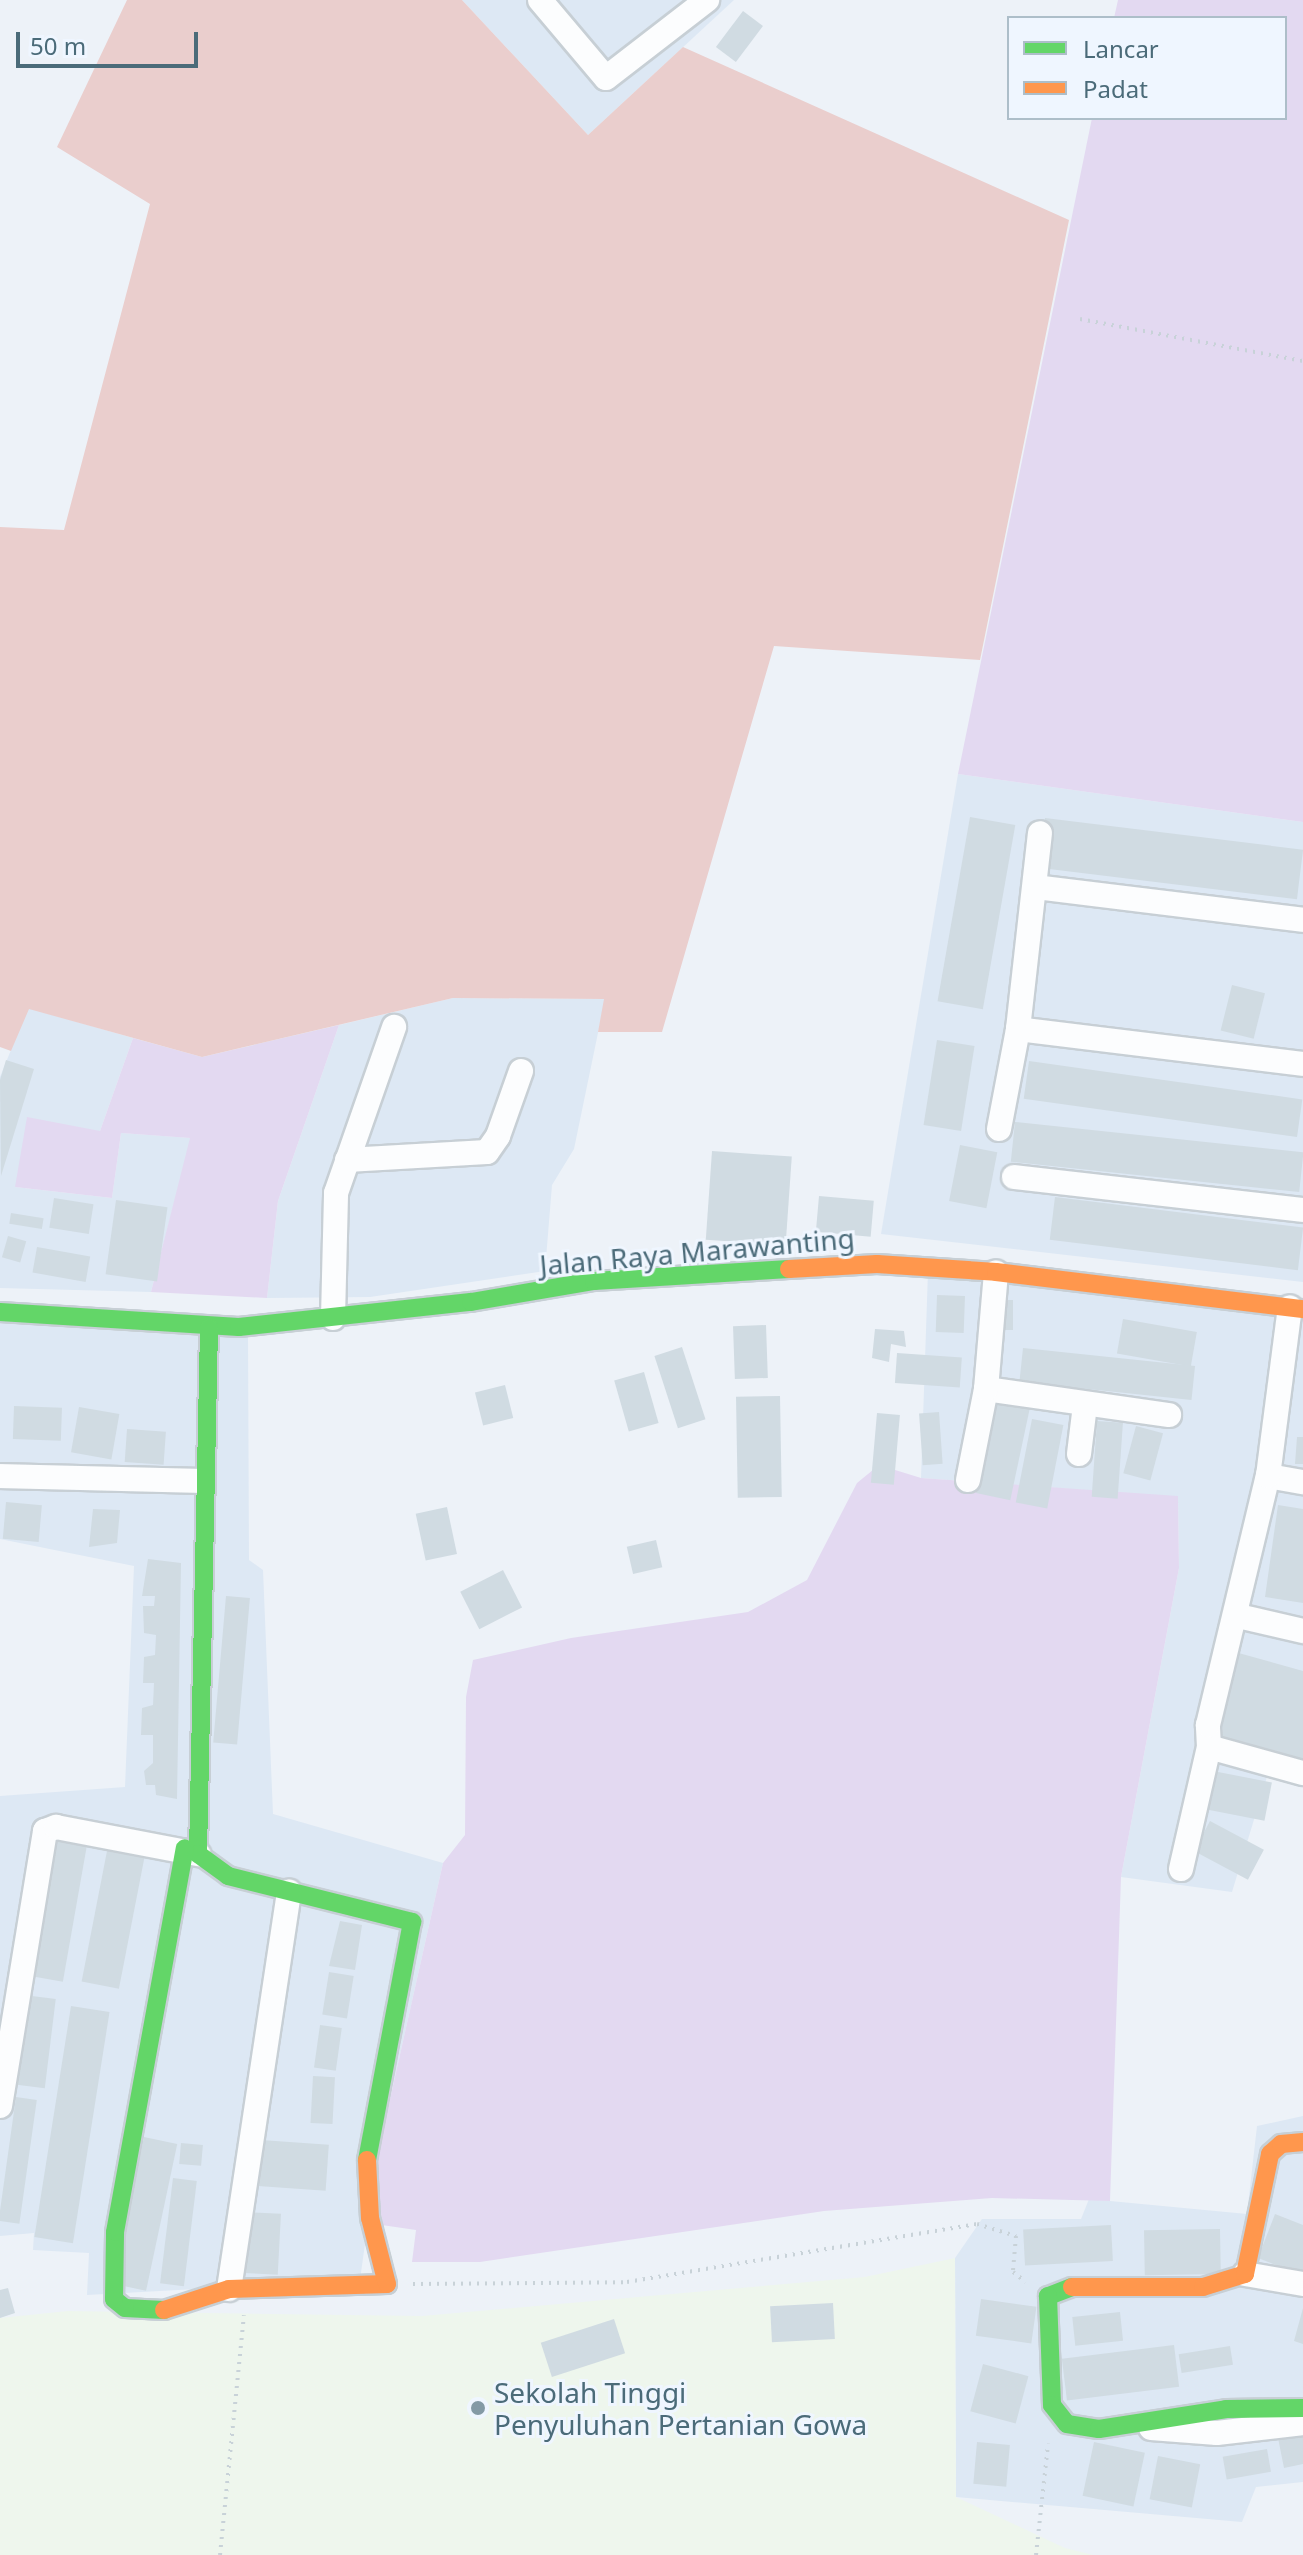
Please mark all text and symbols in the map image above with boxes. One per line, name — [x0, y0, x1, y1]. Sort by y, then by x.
scale bar — [20, 16, 202, 66]
legend — [1007, 16, 1287, 120]
text: 50 m — [30, 29, 86, 62]
text: Lancar — [1083, 32, 1159, 65]
text: Padat — [1083, 72, 1148, 105]
street label: Jalan Raya Marawanting — [538, 1220, 856, 1282]
place label: Sekolah Tinggi Penyuluhan Pertanian Gowa — [494, 2375, 867, 2441]
marker: Sekolah Tinggi Penyuluhan Pertanian Gowa — [469, 2399, 487, 2417]

